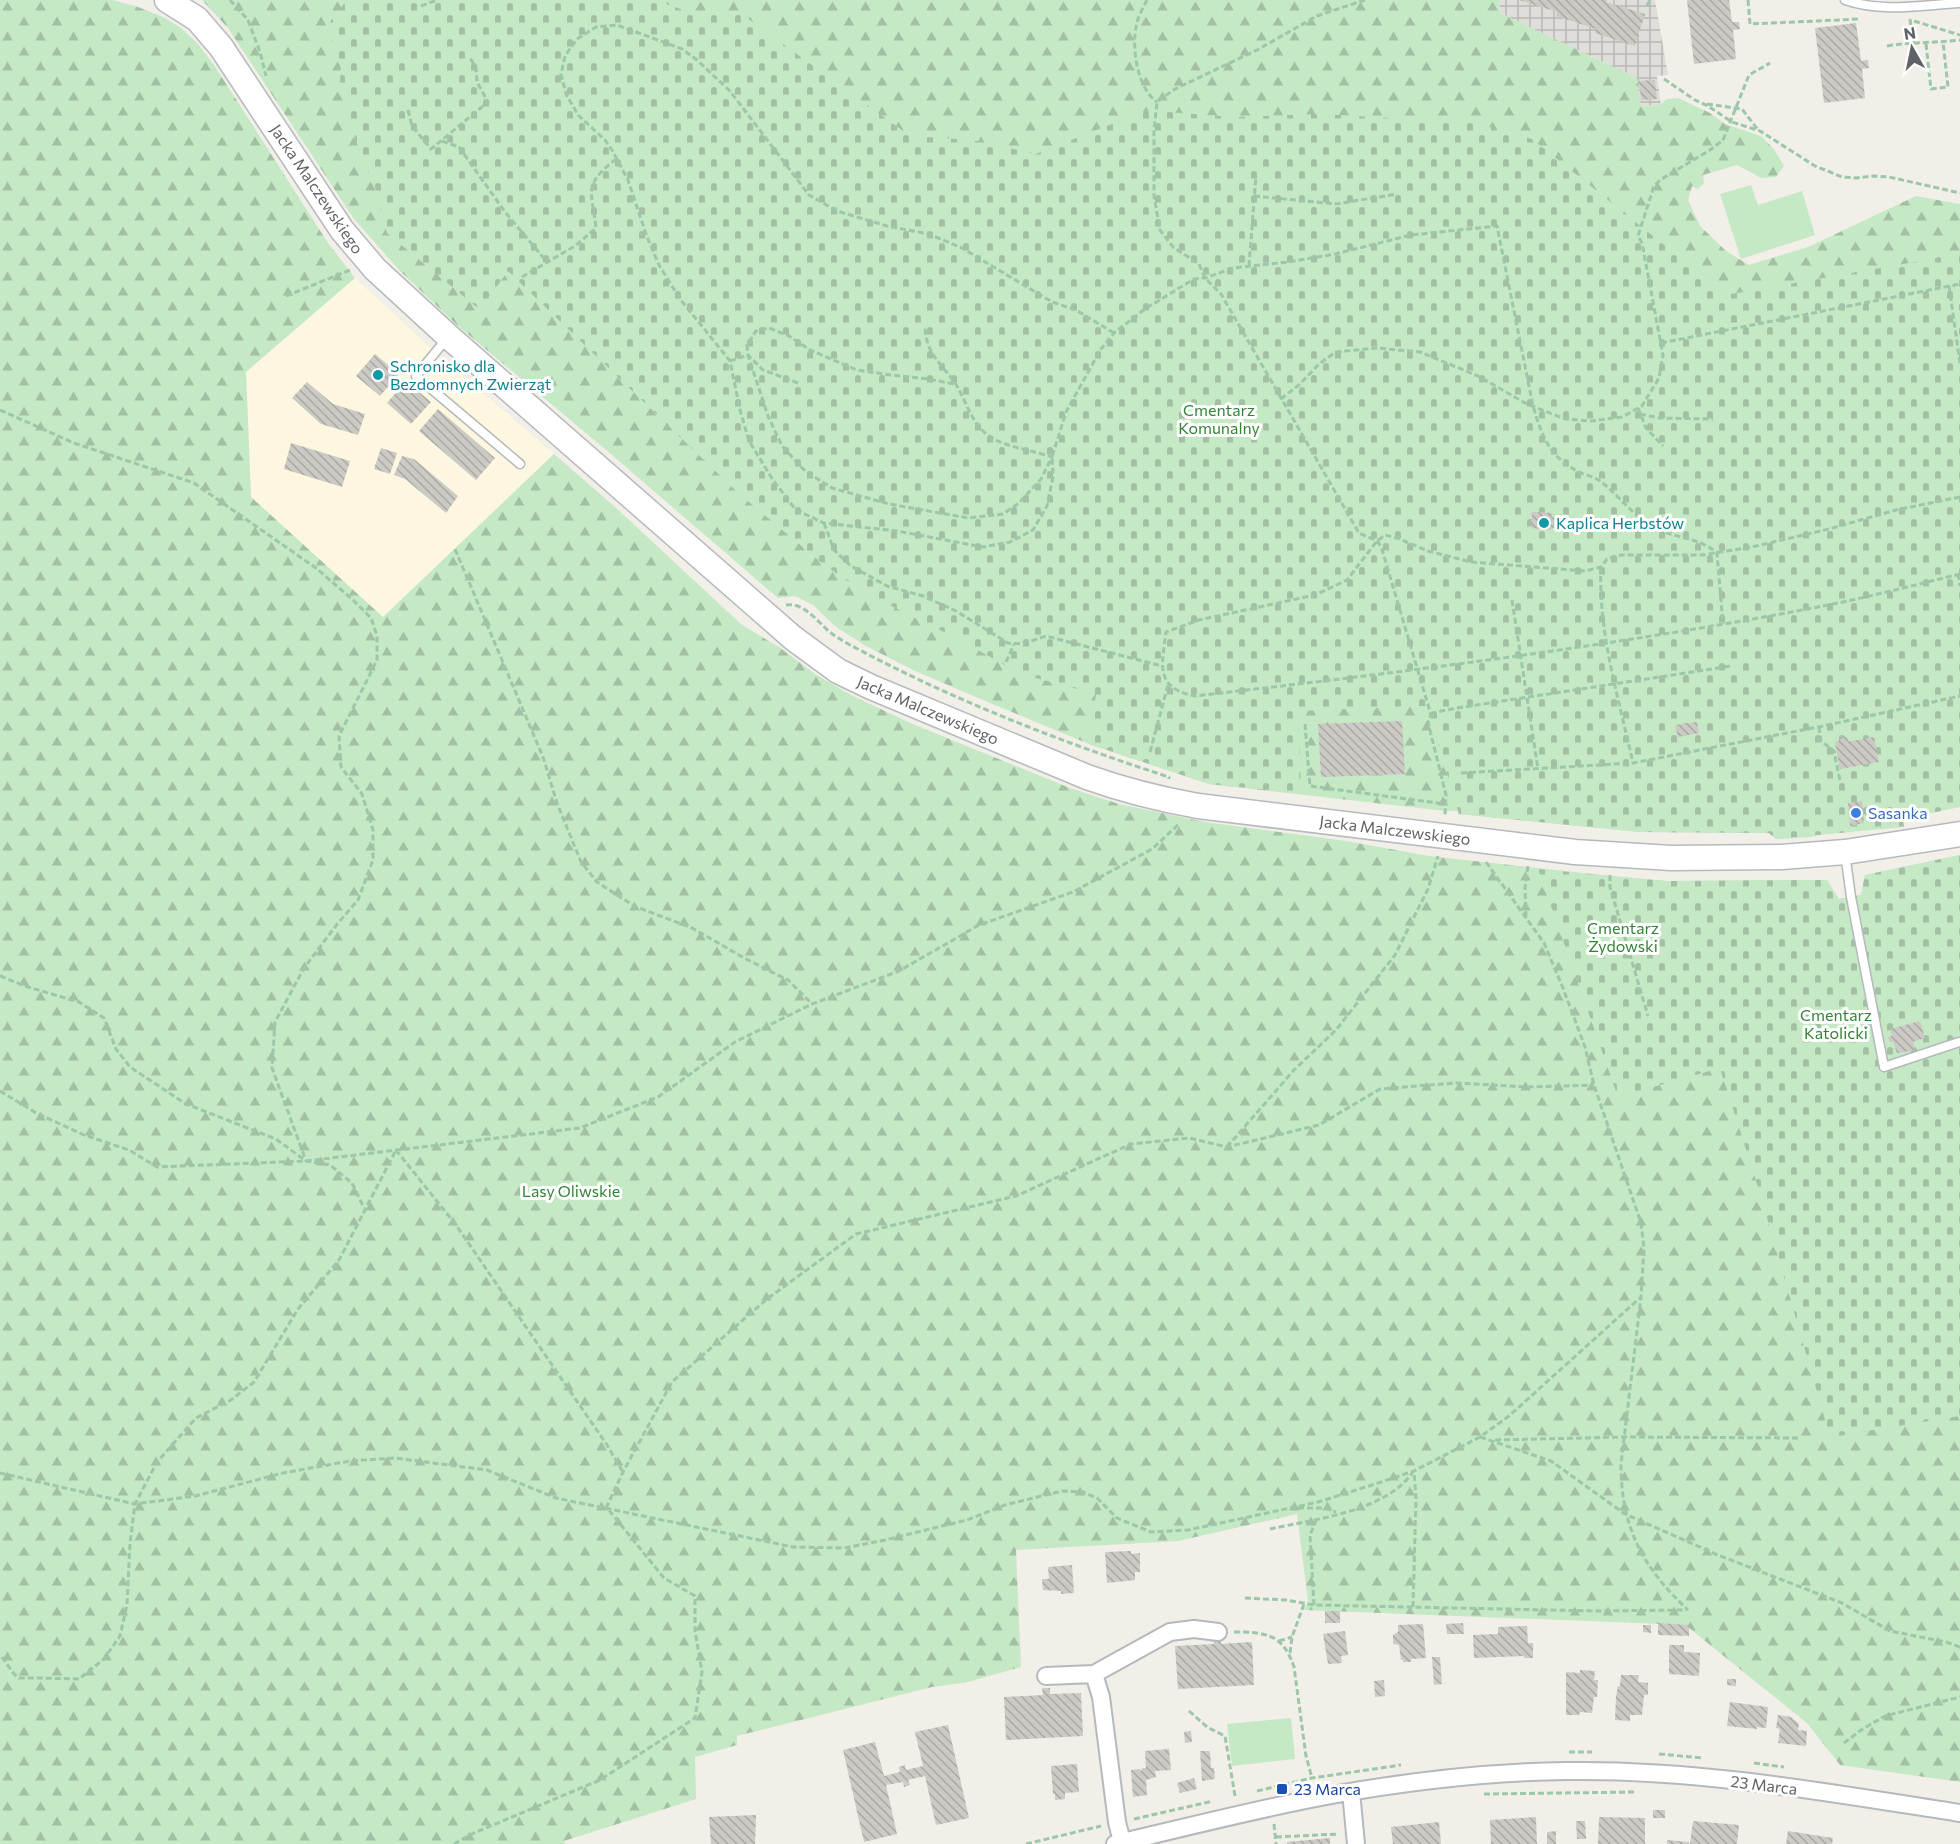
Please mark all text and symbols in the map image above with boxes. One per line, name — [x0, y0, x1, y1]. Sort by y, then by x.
north arrow — [1882, 18, 1942, 78]
text: N — [1902, 22, 1917, 43]
street label: Jacka Malczewskiego — [267, 120, 368, 257]
place label: Schronisko dla Bezdomnych Zwierząt — [390, 356, 552, 393]
marker: Schronisko dla Bezdomnych Zwierząt — [371, 368, 385, 382]
park label: Cmentarz Komunalny — [1178, 400, 1260, 437]
place label: Kaplica Herbstów — [1556, 513, 1684, 532]
marker: Kaplica Herbstów — [1537, 516, 1551, 530]
street label: Jacka Malczewskiego — [854, 671, 1002, 748]
place label: Sasanka — [1868, 803, 1928, 822]
marker: Sasanka — [1849, 806, 1863, 820]
street label: Jacka Malczewskiego — [1318, 811, 1472, 848]
park label: Cmentarz Żydowski — [1587, 918, 1659, 955]
park label: Cmentarz Katolicki — [1800, 1005, 1872, 1042]
park label: Lasy Oliwskie — [522, 1181, 620, 1200]
street label: 23 Marca — [1730, 1771, 1798, 1798]
place label: 23 Marca — [1294, 1779, 1361, 1798]
marker: 23 Marca — [1275, 1782, 1289, 1796]

